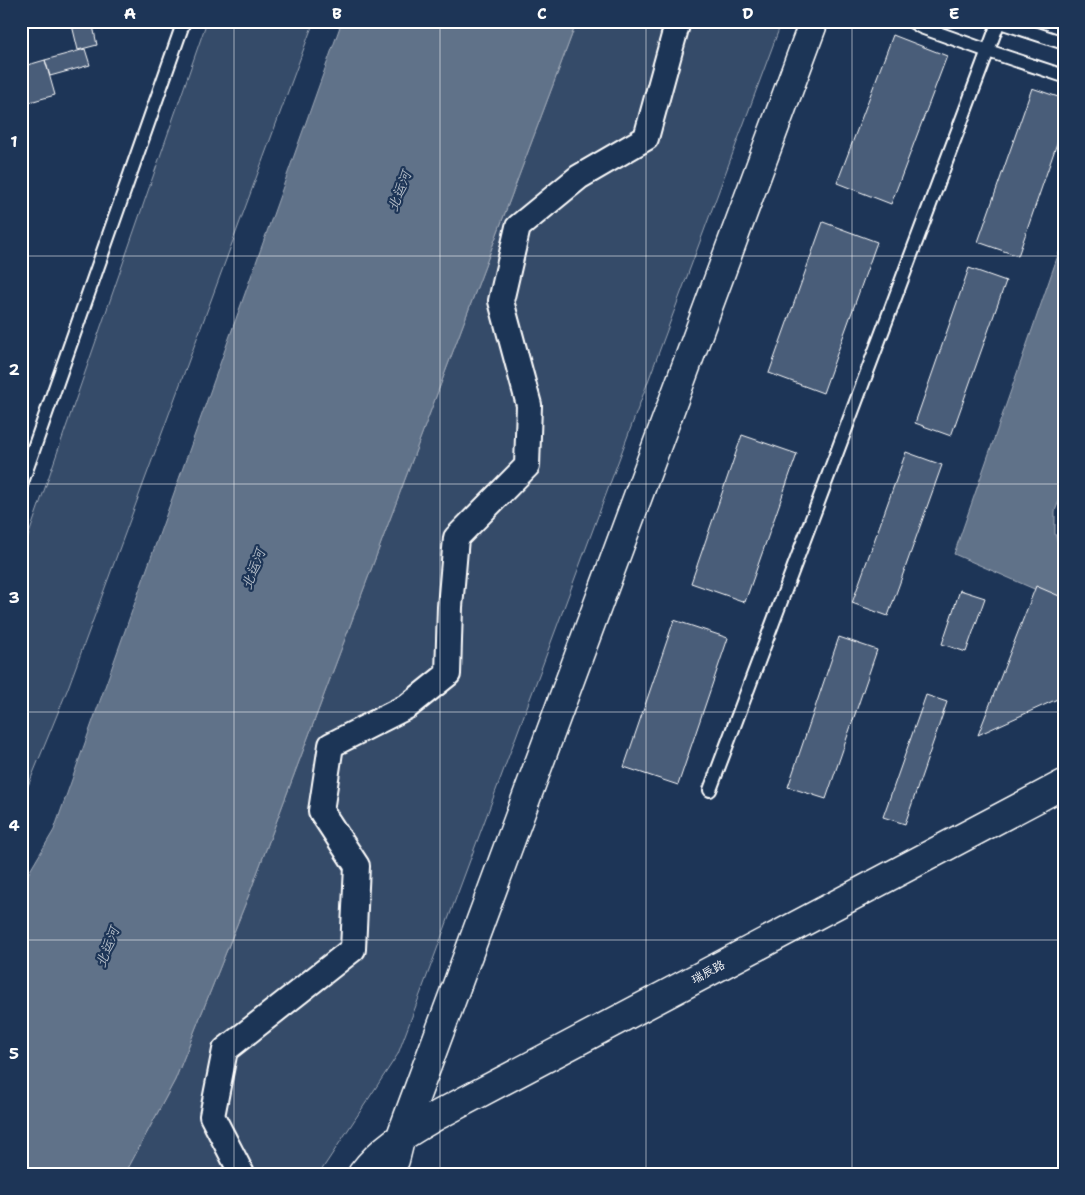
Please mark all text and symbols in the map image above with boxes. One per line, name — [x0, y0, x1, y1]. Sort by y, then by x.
text: A — [124, 3, 136, 24]
text: B — [332, 3, 342, 24]
text: C — [537, 3, 547, 24]
text: D — [742, 3, 754, 24]
text: E — [949, 3, 959, 24]
text: 1 — [10, 131, 18, 152]
water label: 北运河 — [383, 166, 416, 214]
text: 2 — [8, 359, 20, 380]
water label: 北运河 — [237, 544, 270, 592]
text: 3 — [8, 587, 20, 608]
text: 4 — [8, 815, 20, 836]
water label: 北运河 — [91, 922, 124, 970]
street label: 瑞辰路 — [688, 956, 728, 988]
text: 5 — [9, 1043, 19, 1064]

